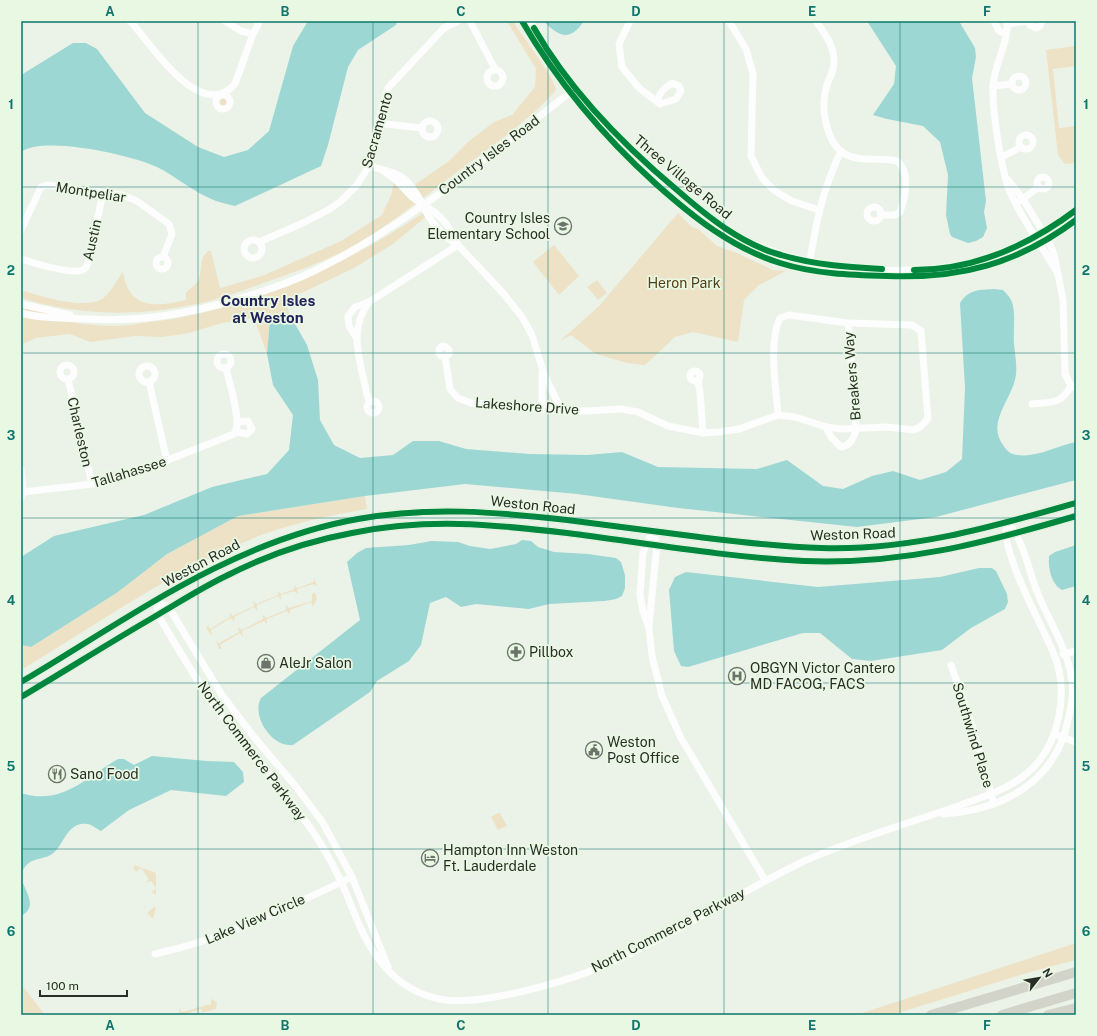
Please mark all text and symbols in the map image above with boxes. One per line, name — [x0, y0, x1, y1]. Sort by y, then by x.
text: A — [105, 4, 115, 19]
text: B — [281, 4, 290, 19]
text: C — [456, 4, 466, 19]
text: D — [631, 4, 641, 19]
text: E — [808, 4, 816, 19]
text: F — [983, 4, 991, 19]
street label: Sacramento — [358, 90, 396, 170]
text: 1 — [8, 97, 14, 112]
text: 1 — [1083, 97, 1089, 112]
street label: Country Isles Road — [436, 112, 542, 198]
street label: Three Village Road — [631, 132, 735, 222]
street label: Montpeliar — [55, 179, 127, 205]
place label: Country Isles Elementary School — [427, 210, 550, 242]
school or university icon: Country Isles Elementary School — [553, 216, 573, 236]
street label: Austin — [79, 218, 105, 262]
text: 2 — [7, 263, 15, 278]
text: 2 — [1082, 263, 1090, 278]
park label: Heron Park — [647, 275, 721, 291]
district label: Country Isles at Weston — [221, 292, 316, 326]
street label: Breakers Way — [840, 330, 864, 421]
street label: Lakeshore Drive — [474, 394, 580, 418]
street label: Charleston — [64, 396, 96, 468]
text: 3 — [7, 428, 16, 443]
text: 3 — [1082, 428, 1091, 443]
street label: Tallahassee — [90, 453, 168, 491]
street label: Weston Road — [490, 493, 576, 517]
street label: Weston Road — [810, 525, 896, 543]
street label: Weston Road — [160, 536, 242, 590]
text: 4 — [7, 593, 16, 608]
text: 4 — [1082, 593, 1091, 608]
pharmacy icon: Pillbox — [506, 642, 526, 662]
place label: Pillbox — [529, 644, 573, 660]
shop icon: AleJr Salon — [256, 653, 276, 673]
place label: AleJr Salon — [279, 655, 352, 671]
place label: OBGYN Victor Cantero MD FACOG, FACS — [750, 660, 895, 692]
hospital icon: OBGYN Victor Cantero MD FACOG, FACS — [727, 666, 747, 686]
street label: North Commerce Parkway — [194, 678, 310, 824]
street label: Southwind Place — [949, 680, 997, 790]
place label: Weston Post Office — [607, 734, 679, 766]
public building icon: Weston Post Office — [584, 740, 604, 760]
text: 5 — [7, 759, 16, 774]
text: 5 — [1082, 759, 1091, 774]
restaurant icon: Sano Food — [47, 764, 67, 784]
place label: Sano Food — [70, 766, 139, 782]
place label: Hampton Inn Weston Ft. Lauderdale — [443, 842, 578, 874]
hotel icon: Hampton Inn Weston Ft. Lauderdale — [420, 848, 440, 868]
street label: North Commerce Parkway — [589, 884, 748, 976]
street label: Lake View Circle — [203, 891, 307, 947]
text: 6 — [7, 924, 16, 939]
text: 6 — [1082, 924, 1091, 939]
north arrow — [1019, 958, 1059, 998]
text: N — [1040, 966, 1055, 980]
scale bar — [40, 972, 127, 998]
text: 100 m — [46, 979, 79, 993]
text: A — [105, 1018, 115, 1033]
text: B — [281, 1018, 290, 1033]
text: C — [456, 1018, 466, 1033]
text: D — [631, 1018, 641, 1033]
text: E — [808, 1018, 816, 1033]
text: F — [983, 1018, 991, 1033]

